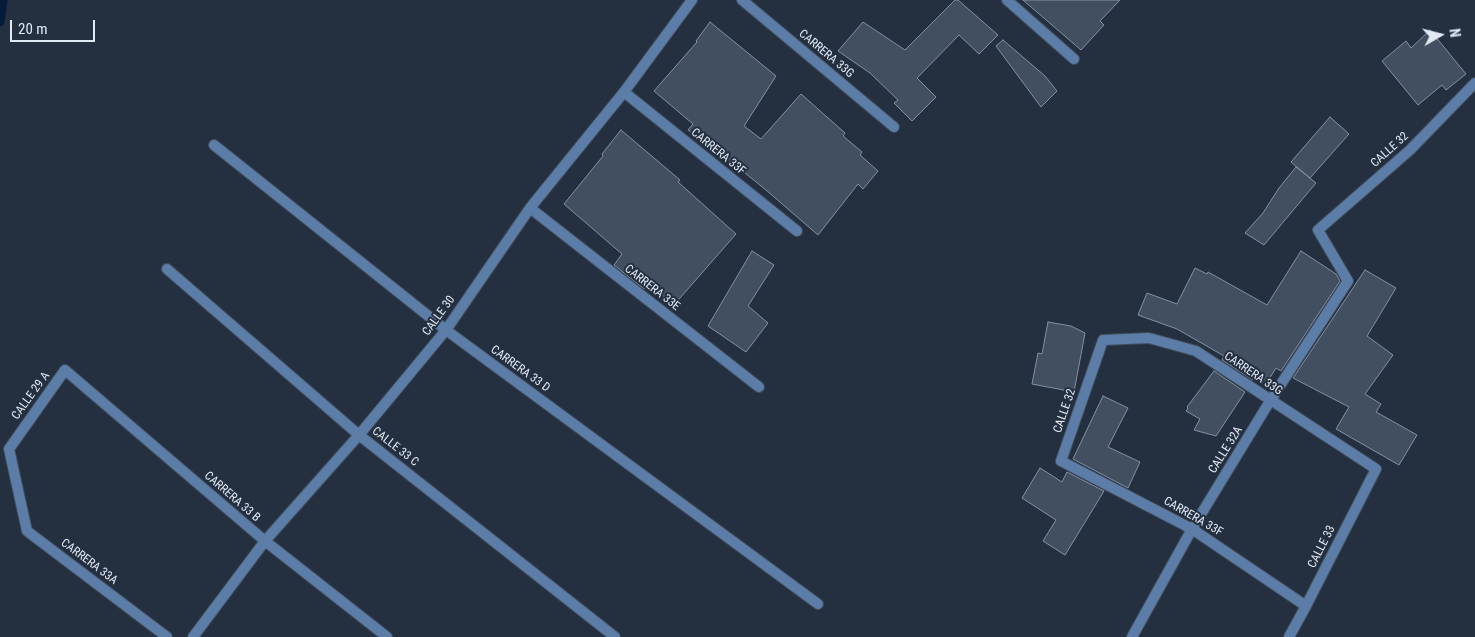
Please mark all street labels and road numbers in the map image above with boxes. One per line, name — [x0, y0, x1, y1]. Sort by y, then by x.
street label: CARRERA 33G — [796, 27, 856, 81]
street label: CARRERA 33F — [688, 126, 748, 178]
street label: CALLE 32 — [1368, 129, 1412, 171]
street label: CARRERA 33E — [621, 262, 683, 314]
street label: CALLE 30 — [420, 293, 458, 339]
street label: CARRERA 33 D — [487, 343, 553, 395]
street label: CARRERA 33G — [1221, 349, 1285, 399]
street label: CALLE 29 A — [9, 369, 53, 423]
street label: CALLE 32 — [1051, 387, 1079, 435]
street label: CALLE 33 C — [369, 424, 421, 470]
street label: CALLE 32A — [1206, 424, 1246, 476]
street label: CARRERA 33 B — [201, 469, 263, 525]
street label: CARRERA 33F — [1161, 494, 1225, 540]
street label: CALLE 33 — [1305, 523, 1339, 571]
street label: CARRERA 33A — [58, 536, 120, 588]

